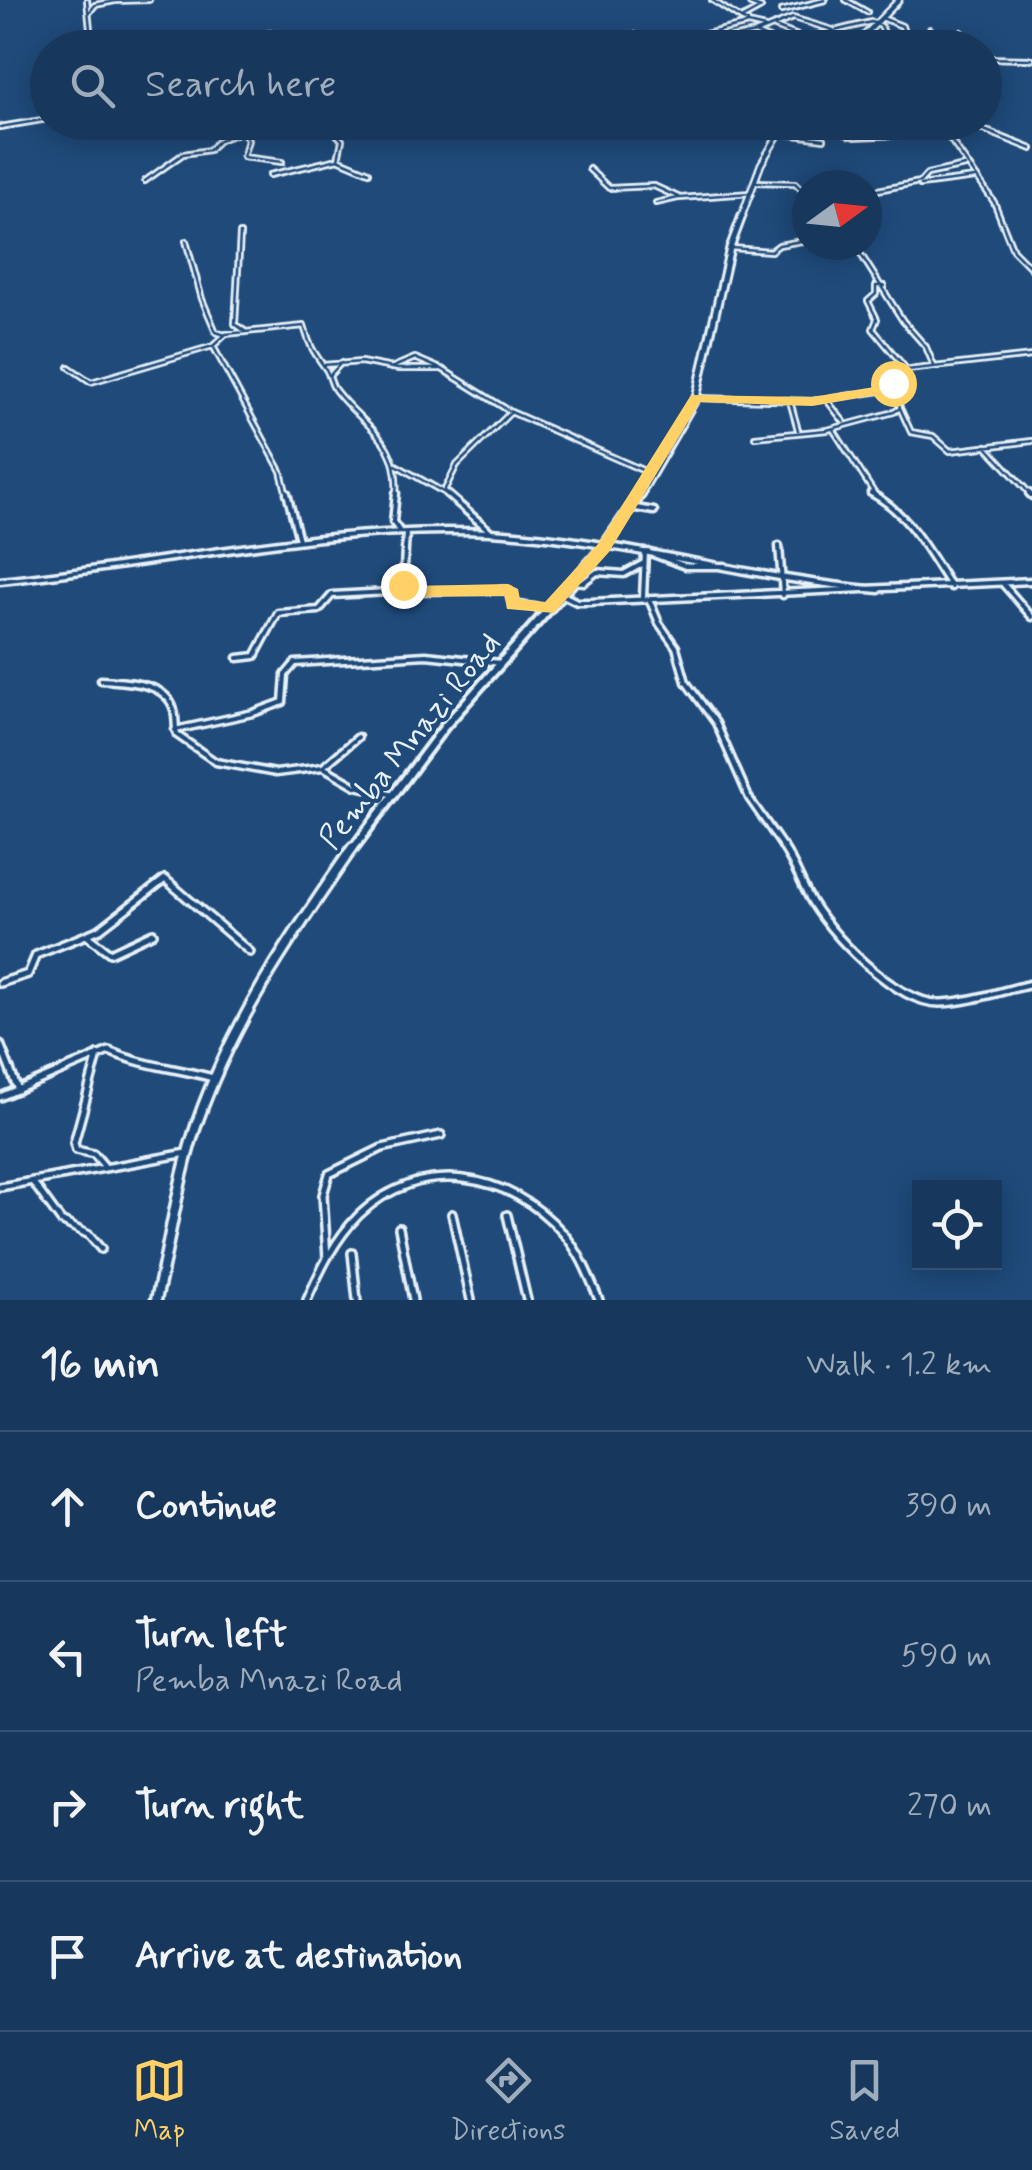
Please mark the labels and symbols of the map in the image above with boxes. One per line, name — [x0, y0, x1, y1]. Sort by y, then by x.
north arrow — [792, 170, 882, 260]
route start — [871, 361, 917, 407]
route end — [381, 563, 427, 609]
street label: Pemba Mnazi Road — [310, 624, 511, 858]

